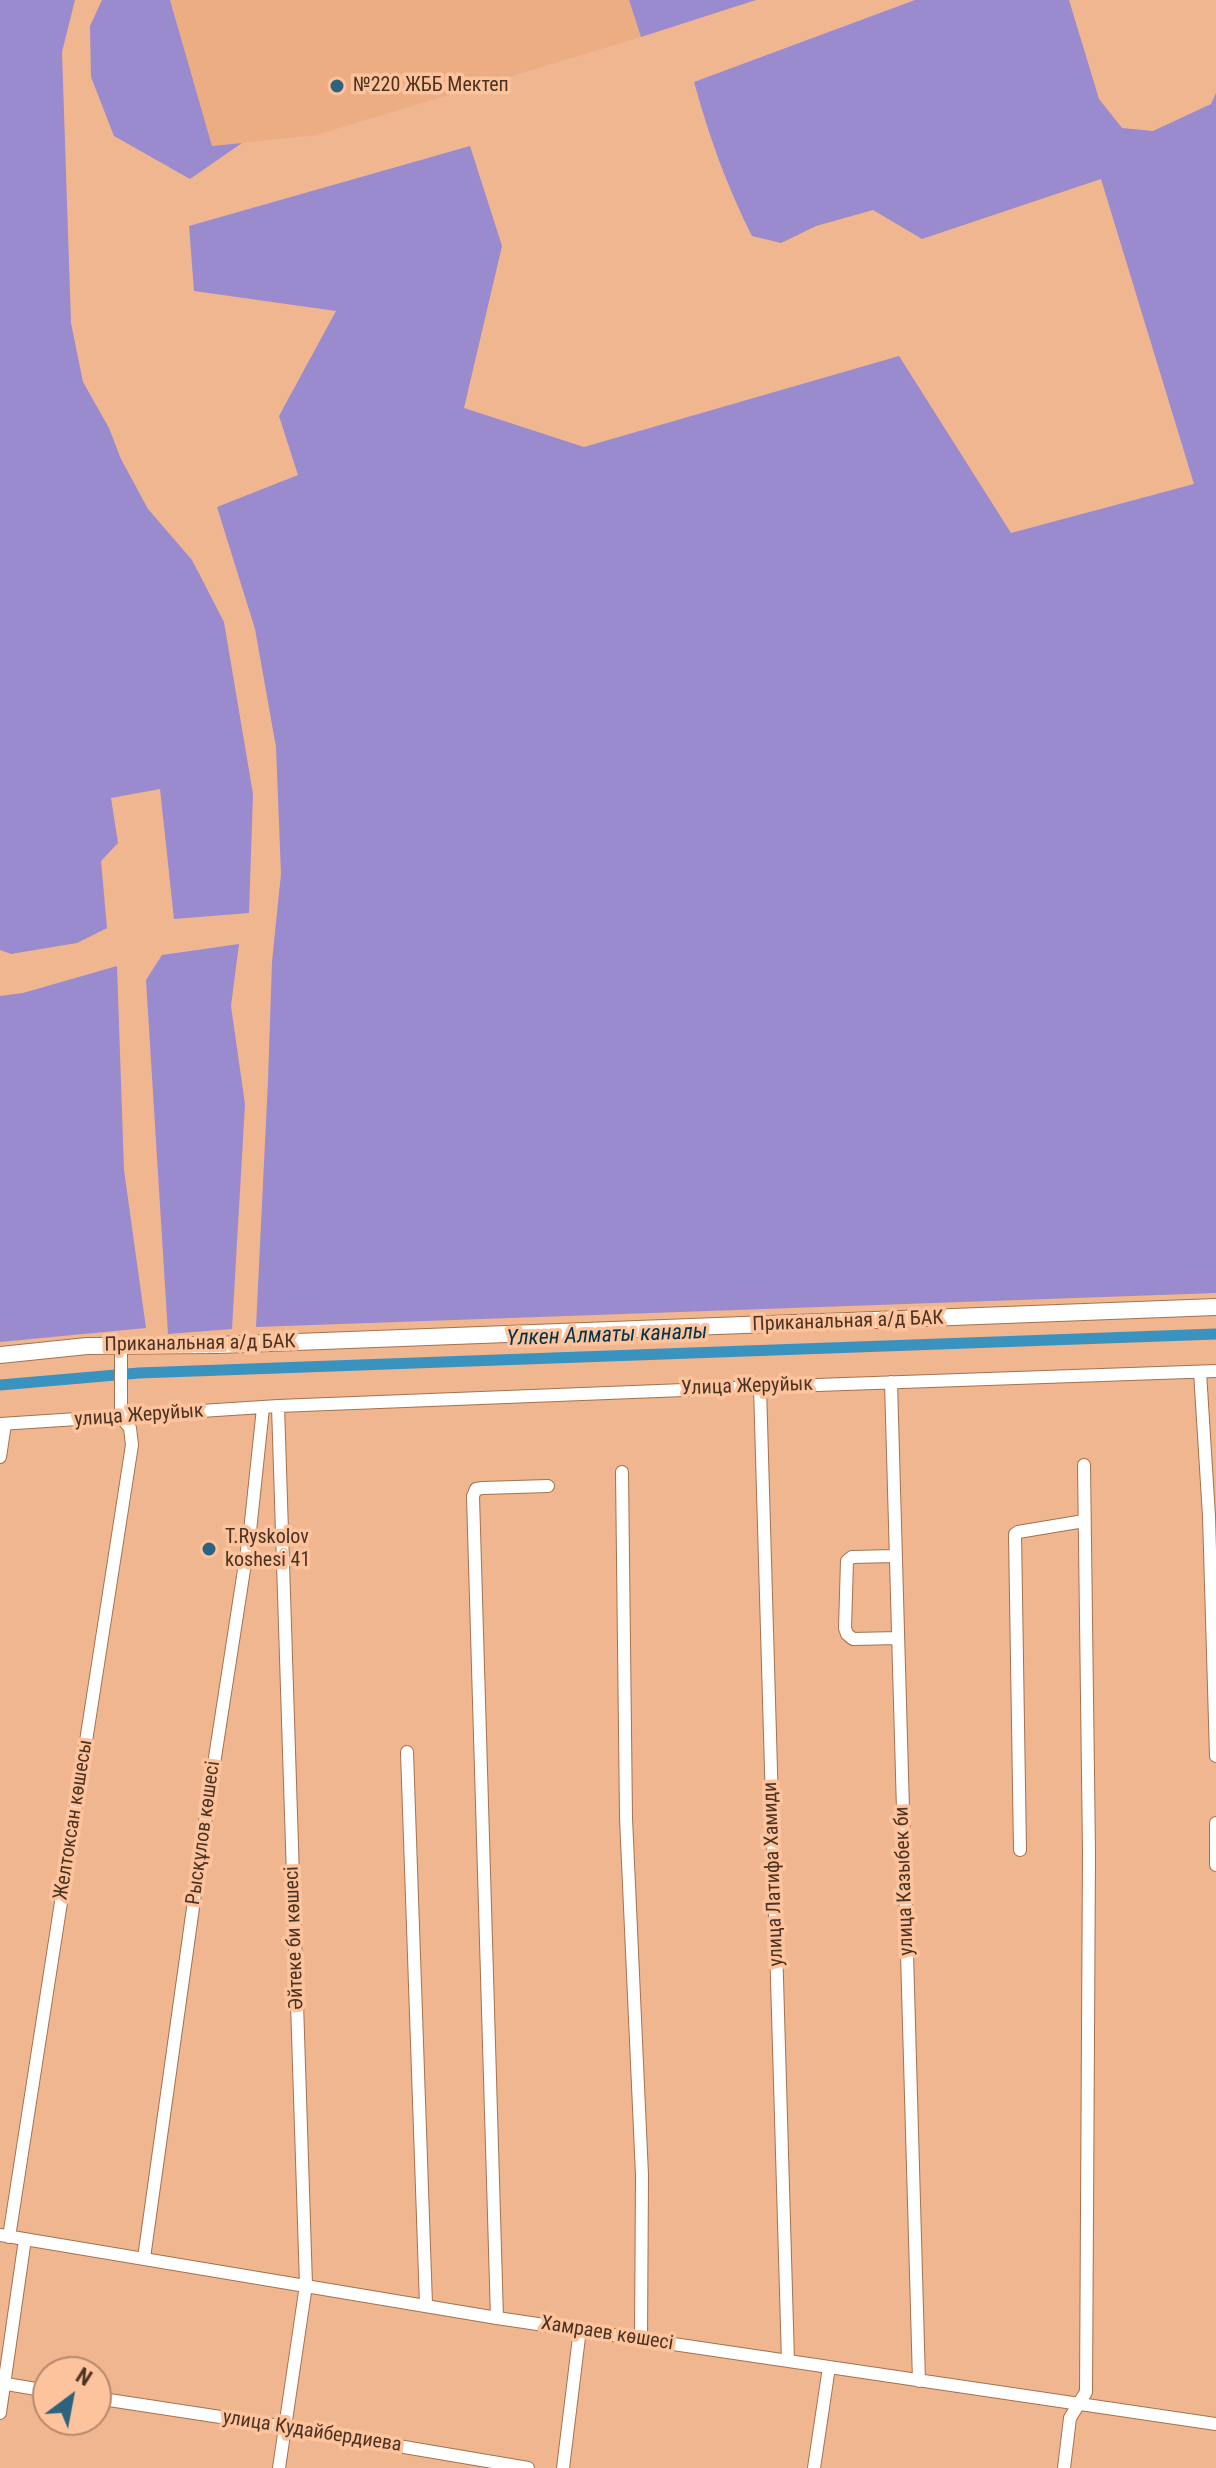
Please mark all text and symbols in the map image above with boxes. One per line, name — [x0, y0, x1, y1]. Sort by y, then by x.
place label: №220 ЖББ Мектеп — [353, 74, 509, 98]
marker: №220 ЖББ Мектеп — [328, 77, 346, 95]
street label: Приканальная а/д БАК — [752, 1307, 944, 1337]
water label: Үлкен Алматы каналы — [506, 1319, 708, 1353]
street label: Приканальная а/д БАК — [104, 1330, 296, 1358]
street label: Улица Жеруйык — [681, 1373, 813, 1401]
street label: улица Жеруйык — [74, 1400, 204, 1432]
place label: T.Ryskolov koshesi 41 — [225, 1526, 310, 1573]
marker: T.Ryskolov koshesi 41 — [200, 1540, 218, 1558]
street label: Желтоксан көшесы — [49, 1738, 99, 1902]
street label: Рысқұлов көшесі — [182, 1760, 226, 1906]
street label: улица Латифа Хамиди — [759, 1781, 789, 1967]
street label: улица Казыбек би — [890, 1806, 920, 1956]
street label: Әйтеке би көшесі — [281, 1866, 309, 2010]
street label: Хамраев көшесі — [539, 2312, 675, 2356]
north arrow — [32, 2356, 112, 2436]
text: N — [72, 2363, 96, 2391]
street label: улица Кудайбердиева — [221, 2406, 403, 2458]

